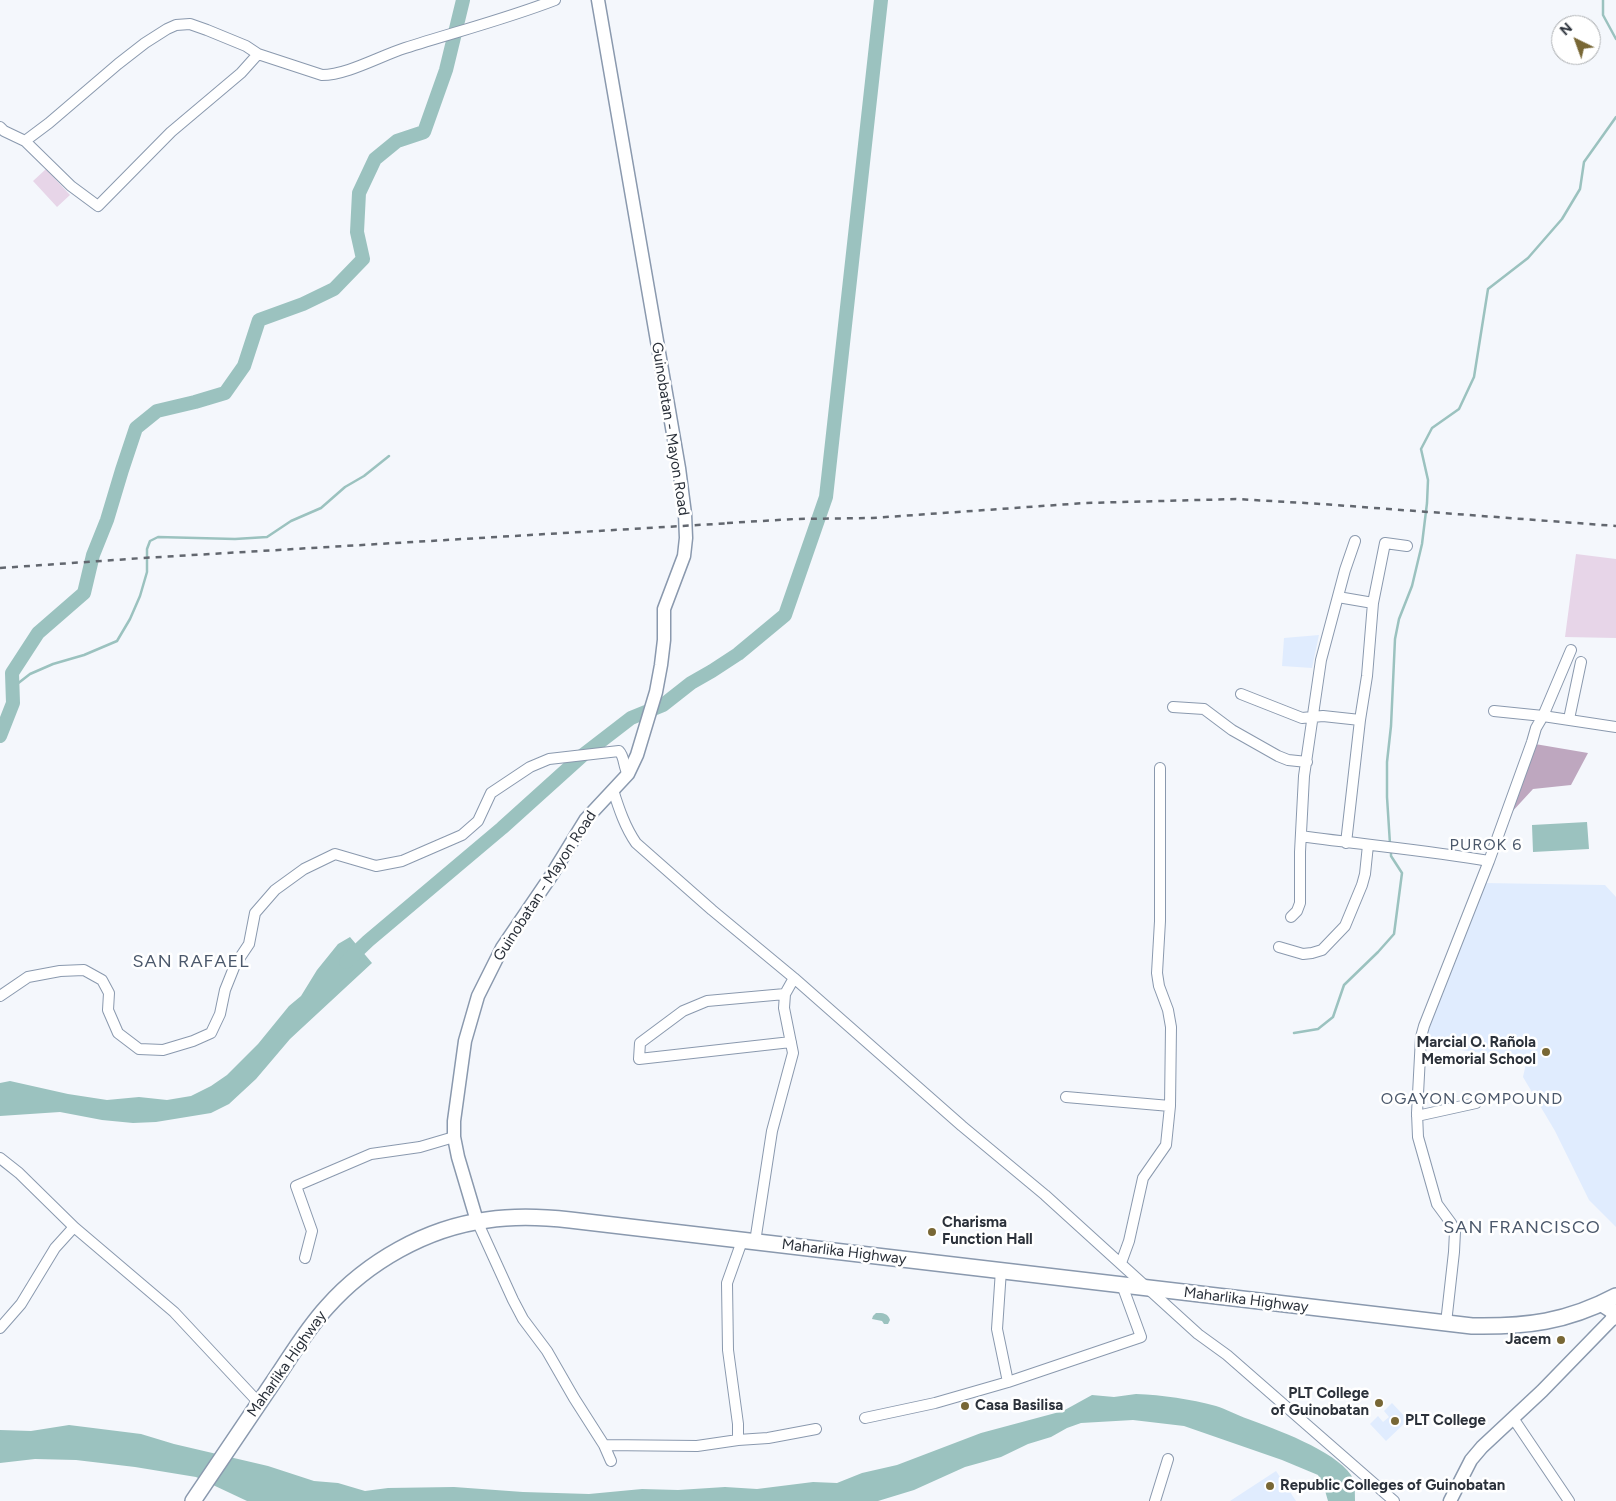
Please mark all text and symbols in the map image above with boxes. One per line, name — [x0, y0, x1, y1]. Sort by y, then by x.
north arrow — [1551, 15, 1601, 65]
text: N — [1557, 19, 1576, 39]
street label: Guinobatan - Mayon Road — [647, 341, 693, 517]
street label: Guinobatan - Mayon Road — [490, 808, 600, 964]
district label: PUROK 6 — [1449, 835, 1523, 855]
district label: SAN RAFAEL — [131, 951, 251, 973]
place label: Marcial O. Rañola Memorial School — [1416, 1034, 1536, 1069]
marker: Marcial O. Rañola Memorial School — [1540, 1046, 1552, 1058]
district label: OGAYON COMPOUND — [1379, 1089, 1565, 1109]
place label: Charisma Function Hall — [942, 1214, 1033, 1249]
district label: SAN FRANCISCO — [1442, 1217, 1602, 1239]
marker: Charisma Function Hall — [926, 1226, 938, 1238]
street label: Maharlika Highway — [781, 1235, 907, 1269]
street label: Maharlika Highway — [1183, 1283, 1309, 1317]
street label: Maharlika Highway — [244, 1307, 330, 1421]
place label: Jacem — [1505, 1331, 1551, 1349]
marker: Jacem — [1555, 1334, 1567, 1346]
place label: PLT College of Guinobatan — [1271, 1385, 1369, 1420]
place label: Casa Basilisa — [975, 1397, 1063, 1415]
marker: PLT College of Guinobatan — [1373, 1397, 1385, 1409]
marker: Casa Basilisa — [959, 1400, 971, 1412]
place label: PLT College — [1405, 1412, 1486, 1430]
marker: PLT College — [1389, 1415, 1401, 1427]
place label: Republic Colleges of Guinobatan — [1280, 1477, 1505, 1495]
marker: Republic Colleges of Guinobatan — [1264, 1480, 1276, 1492]

